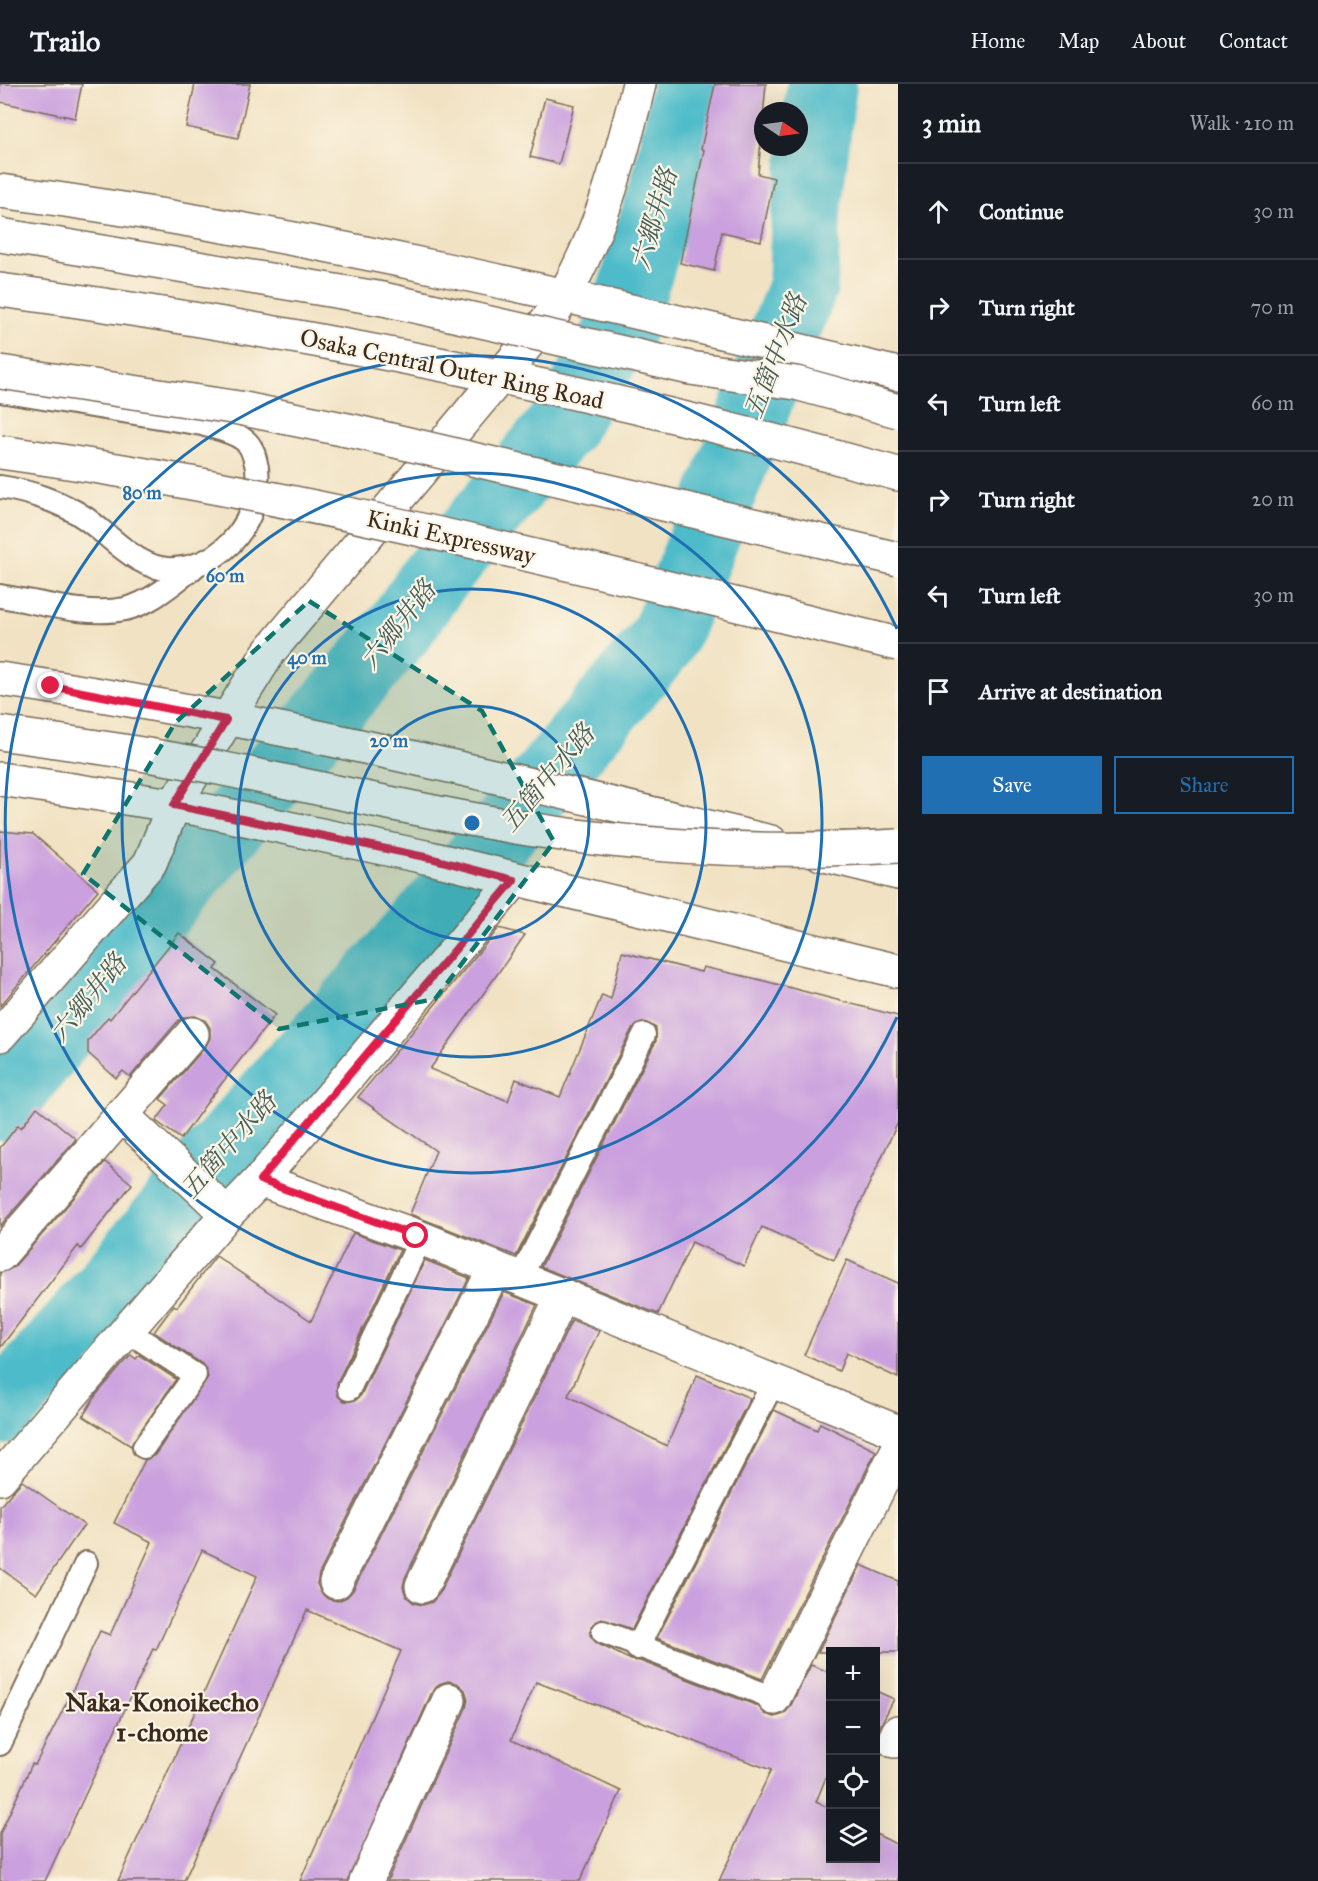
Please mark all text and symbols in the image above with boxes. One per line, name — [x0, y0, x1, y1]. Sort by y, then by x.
text: Trailo — [30, 24, 100, 59]
text: Home — [970, 28, 1025, 54]
text: Map — [1058, 28, 1099, 54]
text: About — [1132, 28, 1186, 54]
text: Contact — [1219, 28, 1288, 54]
north arrow — [754, 102, 808, 156]
text: 3 min — [922, 107, 981, 139]
text: Walk · 210 m — [1189, 111, 1294, 135]
water label: 六郷井路 — [624, 163, 684, 273]
icon: ahead — [922, 195, 955, 228]
text: Continue — [979, 198, 1064, 225]
text: 30 m — [1253, 199, 1294, 223]
water label: 五箇中水路 — [737, 288, 814, 422]
icon: right — [922, 291, 955, 324]
text: Turn right — [979, 294, 1075, 321]
text: 70 m — [1251, 295, 1294, 319]
street label: Osaka Central Outer Ring Road — [297, 322, 607, 416]
icon: left — [922, 387, 955, 420]
text: Turn left — [979, 390, 1061, 417]
text: 60 m — [1251, 391, 1294, 415]
text: 80 m — [122, 482, 162, 504]
icon: right — [922, 483, 955, 516]
text: Turn right — [979, 486, 1075, 513]
text: 20 m — [1251, 487, 1294, 511]
street label: Kinki Expressway — [364, 503, 539, 571]
text: 60 m — [206, 565, 245, 587]
water label: 六郷井路 — [353, 573, 444, 676]
icon: left — [922, 579, 955, 612]
text: Turn left — [979, 582, 1061, 609]
text: 30 m — [1253, 583, 1294, 607]
text: 40 m — [287, 647, 328, 670]
route end — [37, 672, 63, 698]
icon: arrive — [922, 675, 955, 708]
text: Arrive at destination — [979, 678, 1162, 705]
water label: 五箇中水路 — [493, 716, 602, 838]
text: 20 m — [370, 730, 409, 752]
button: Save — [922, 756, 1102, 814]
button: Share — [1114, 756, 1294, 814]
centre of rings — [462, 813, 482, 833]
water label: 六郷井路 — [43, 946, 134, 1048]
water label: 五箇中水路 — [173, 1084, 284, 1205]
route start — [402, 1222, 428, 1248]
map controls — [826, 1647, 880, 1863]
button: + — [826, 1647, 880, 1701]
district label: Naka-Konoikecho 1-chome — [65, 1686, 259, 1748]
button: − — [826, 1701, 880, 1755]
button: locate — [826, 1755, 880, 1809]
button: layers — [826, 1809, 880, 1863]

